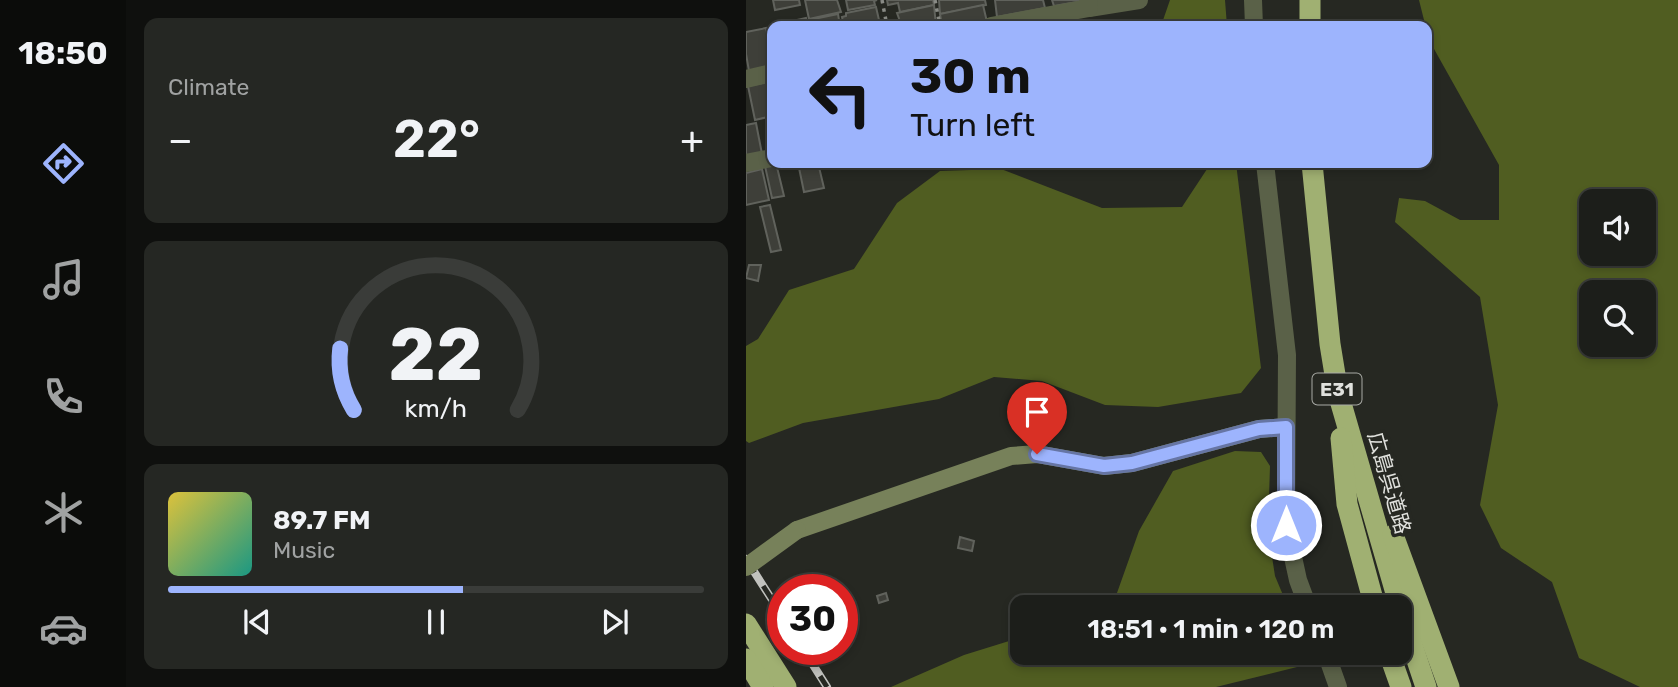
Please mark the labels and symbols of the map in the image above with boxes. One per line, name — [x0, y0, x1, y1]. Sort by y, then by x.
road number: E31 — [1312, 374, 1362, 404]
pin — [1007, 382, 1067, 454]
street label: 広島呉道路 — [1363, 429, 1416, 537]
position arrow — [1249, 488, 1323, 562]
speed limit sign: 30 — [767, 574, 858, 665]

